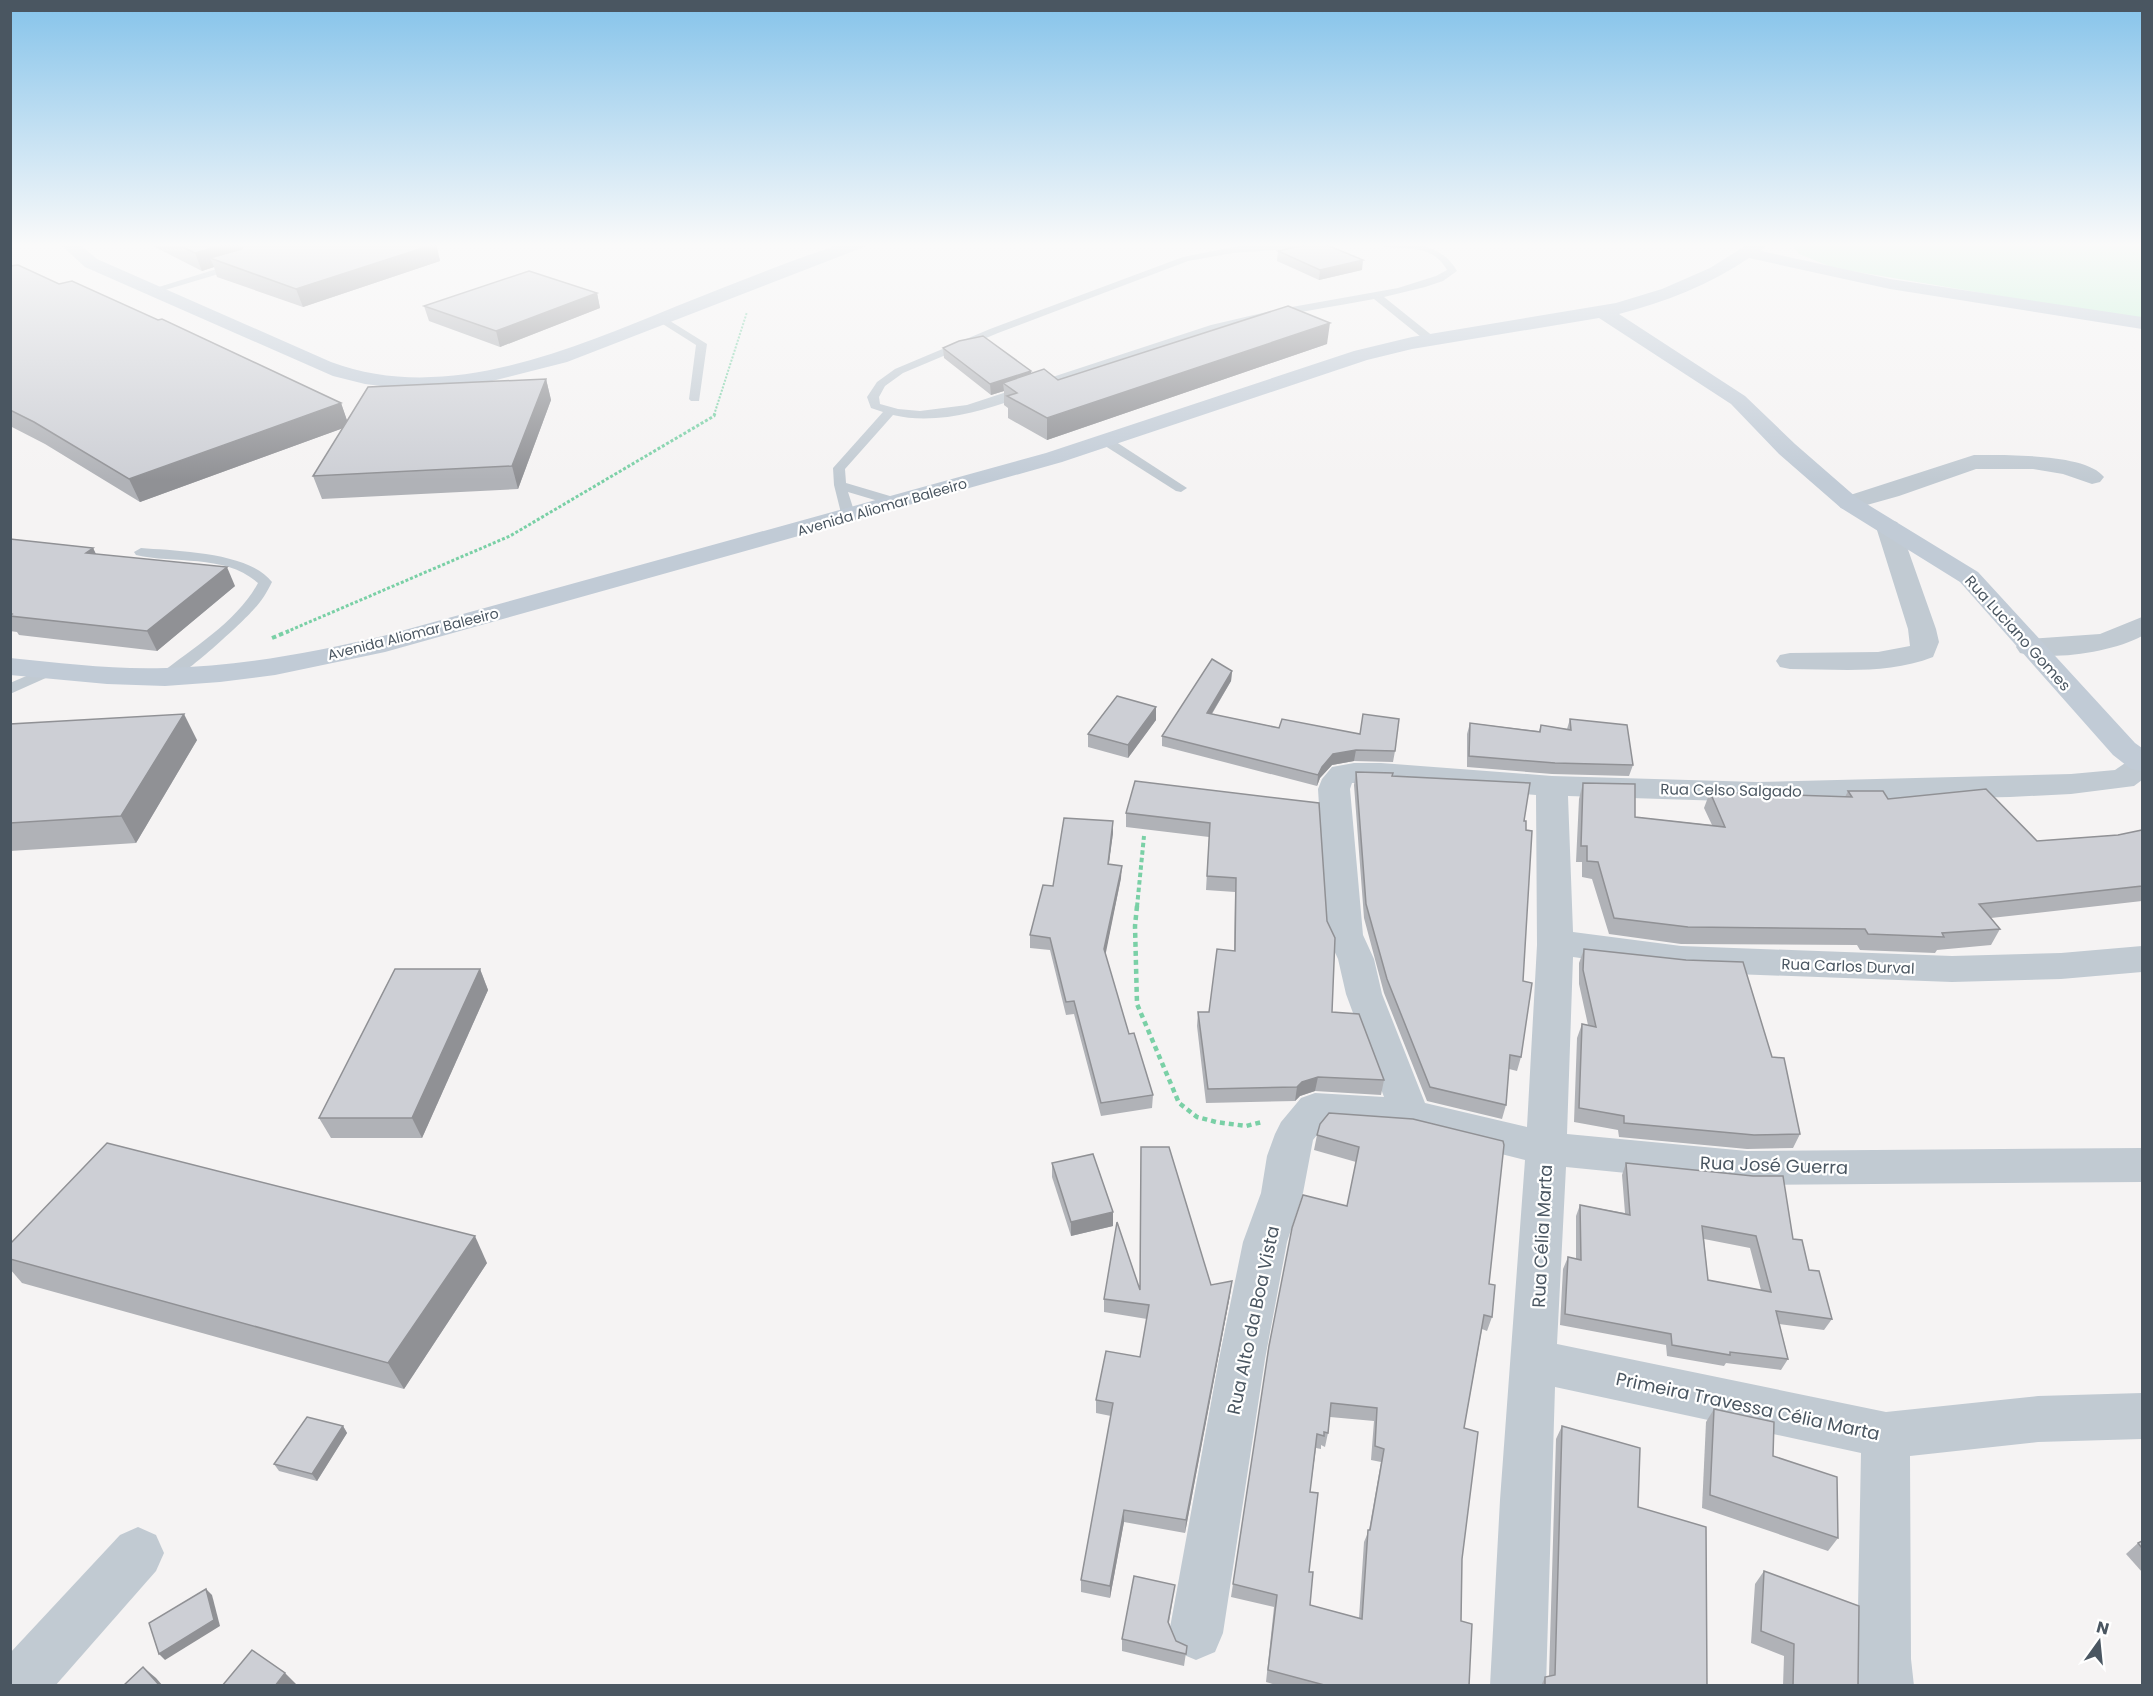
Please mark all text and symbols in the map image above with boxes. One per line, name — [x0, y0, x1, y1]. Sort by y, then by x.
street label: Avenida Aliomar Baleeiro — [795, 473, 969, 541]
street label: Rua Luciano Gomes — [1960, 571, 2076, 695]
street label: Avenida Aliomar Baleeiro — [325, 603, 501, 665]
street label: Rua Celso Salgado — [1660, 778, 1802, 802]
street label: Rua Carlos Durval — [1781, 953, 1915, 979]
street label: Rua José Guerra — [1700, 1150, 1848, 1180]
street label: Rua Célia Marta — [1526, 1164, 1558, 1308]
street label: Rua Alto da Boa Vista — [1221, 1223, 1285, 1417]
street label: Primeira Travessa Célia Marta — [1614, 1366, 1882, 1446]
north arrow — [2069, 1612, 2129, 1672]
text: N — [2094, 1615, 2112, 1641]

